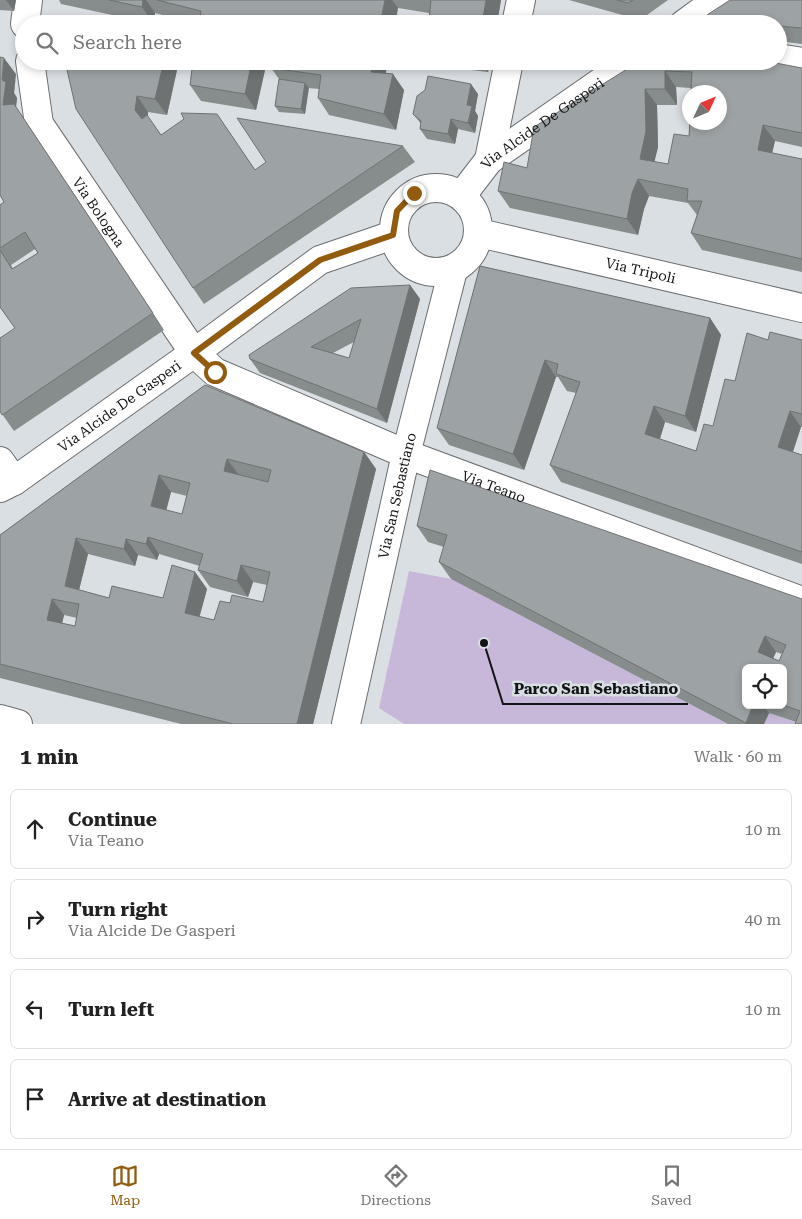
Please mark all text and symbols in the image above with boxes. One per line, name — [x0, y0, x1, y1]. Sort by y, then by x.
search box — [15, 15, 787, 70]
icon: search — [33, 29, 61, 57]
text: Search here — [73, 31, 182, 54]
street label: Via Alcide De Gasperi — [477, 74, 607, 172]
north arrow — [682, 85, 727, 130]
street label: Via Bologna — [69, 174, 128, 250]
route end — [403, 182, 426, 205]
street label: Via Tripoli — [604, 255, 678, 287]
street label: Via Alcide De Gasperi — [55, 357, 184, 455]
route start — [204, 361, 227, 384]
street label: Via San Sebastiano — [375, 431, 419, 560]
street label: Via Teano — [460, 467, 528, 506]
map controls — [742, 664, 787, 709]
button: locate — [742, 664, 787, 709]
callout: Parco San Sebastiano — [503, 674, 688, 704]
text: Parco San Sebastiano — [514, 680, 679, 698]
text: 1 min — [20, 745, 78, 769]
text: Walk · 60 m — [694, 747, 782, 766]
text: Continue — [68, 808, 157, 831]
icon: ahead — [21, 815, 49, 843]
text: 10 m — [744, 820, 781, 839]
text: Via Teano — [68, 831, 144, 850]
text: Turn right — [68, 898, 168, 921]
icon: right — [21, 905, 49, 933]
text: 40 m — [744, 910, 781, 929]
text: Via Alcide De Gasperi — [68, 921, 236, 940]
icon: left — [21, 995, 49, 1023]
text: Turn left — [68, 998, 154, 1021]
text: 10 m — [744, 1000, 781, 1019]
icon: arrive — [21, 1085, 49, 1113]
text: Arrive at destination — [68, 1088, 266, 1111]
tab: Map — [110, 1162, 140, 1208]
tab: Directions — [360, 1162, 431, 1208]
tab: Saved — [651, 1162, 692, 1208]

